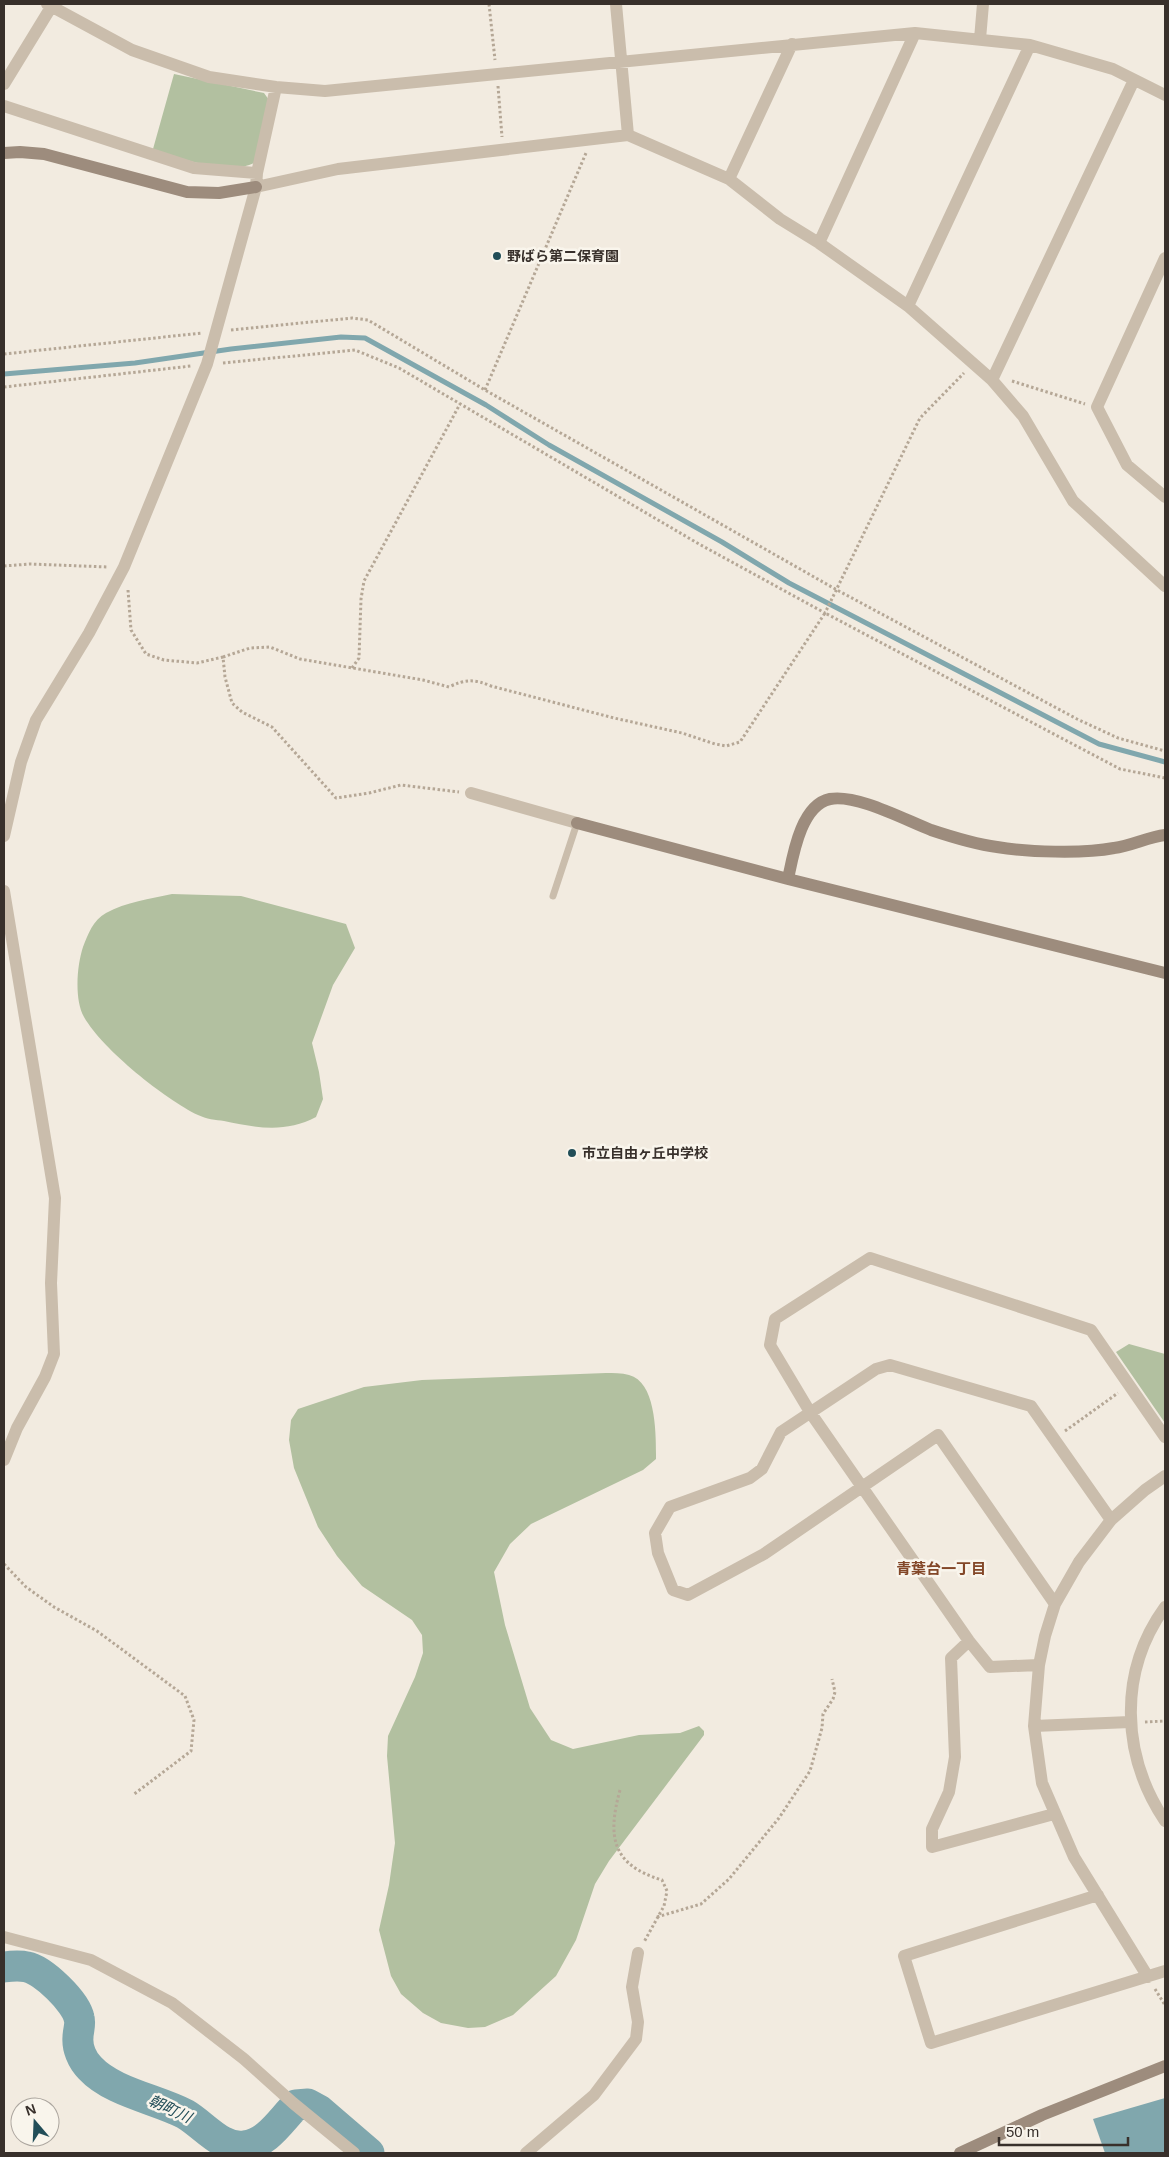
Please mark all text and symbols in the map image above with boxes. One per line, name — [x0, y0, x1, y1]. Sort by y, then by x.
place label: 野ばら第二保育園 — [507, 248, 619, 264]
marker: 野ばら第二保育園 — [491, 250, 503, 262]
place label: 市立自由ヶ丘中学校 — [582, 1145, 708, 1161]
marker: 市立自由ヶ丘中学校 — [566, 1147, 578, 1159]
district label: 青葉台一丁目 — [896, 1560, 986, 1577]
water label: 朝町川 — [146, 2091, 196, 2127]
north arrow — [10, 2097, 60, 2147]
text: N — [23, 2100, 38, 2119]
scale bar — [999, 2114, 1128, 2146]
text: 50 m — [1006, 2123, 1039, 2140]

